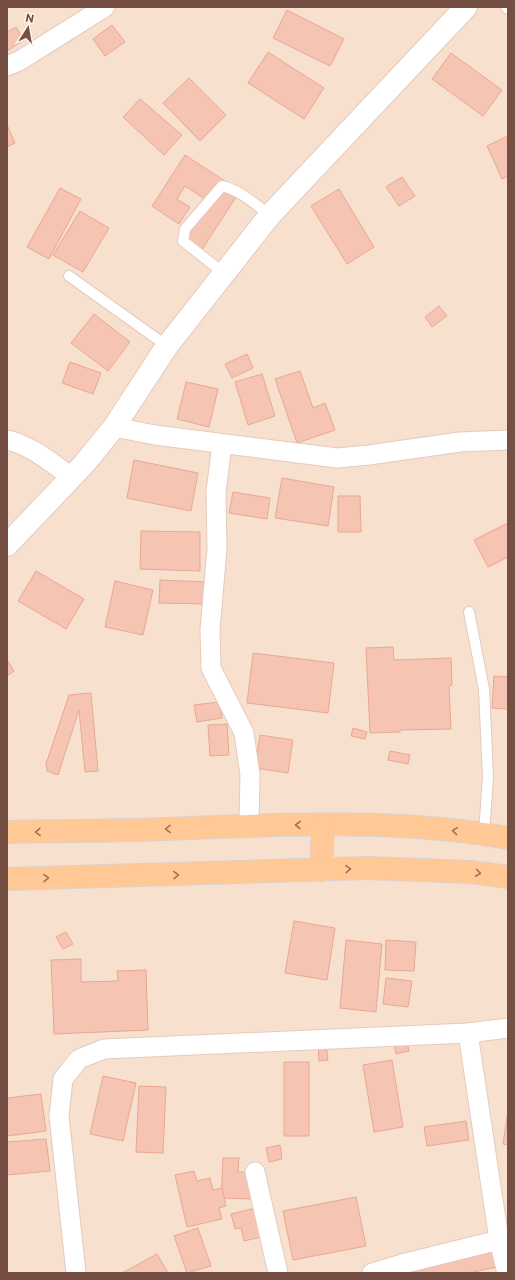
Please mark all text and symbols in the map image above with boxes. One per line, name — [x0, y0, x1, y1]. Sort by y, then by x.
north arrow — [8, 8, 48, 48]
text: N — [25, 11, 35, 25]
one-way arrow — [295, 821, 301, 829]
one-way arrow — [165, 825, 171, 833]
one-way arrow — [35, 827, 41, 836]
one-way arrow — [452, 827, 459, 836]
one-way arrow — [345, 865, 351, 873]
one-way arrow — [475, 868, 481, 877]
one-way arrow — [173, 870, 179, 879]
one-way arrow — [43, 874, 49, 883]

